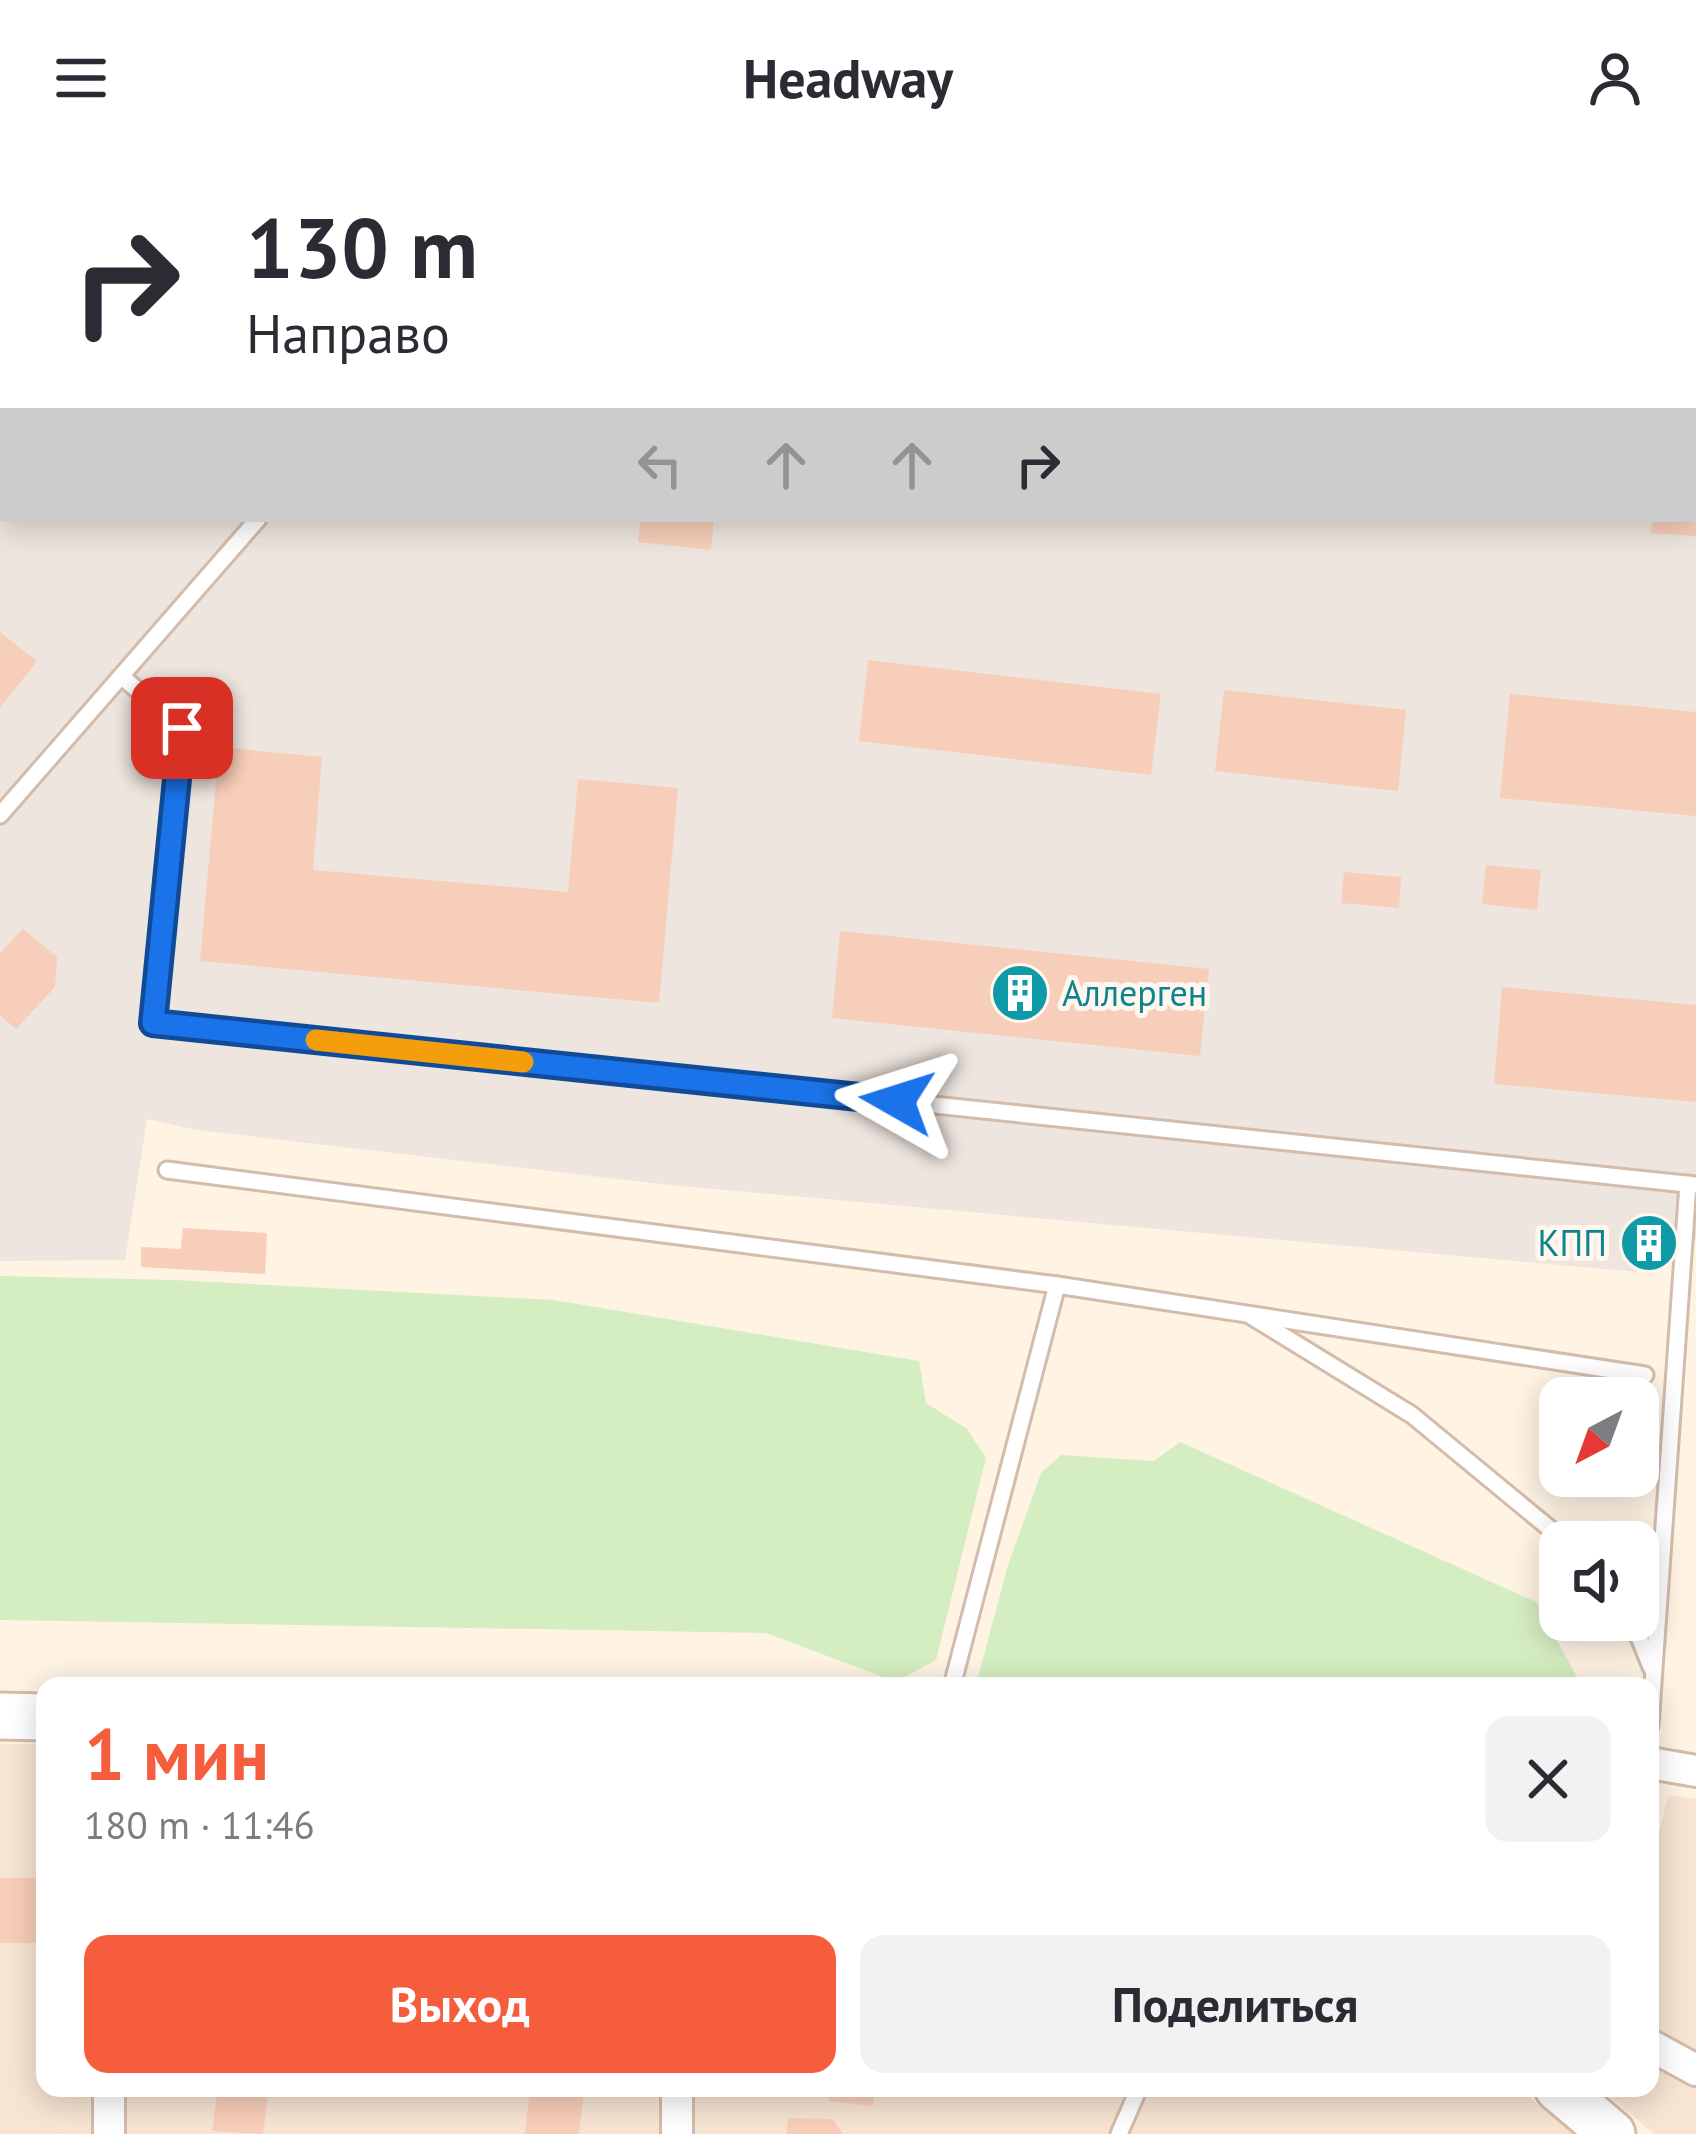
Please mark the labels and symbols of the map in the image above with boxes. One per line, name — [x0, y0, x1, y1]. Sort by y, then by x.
pin — [131, 677, 233, 779]
building icon: Аллерген — [989, 962, 1051, 1024]
place label: Аллерген — [1062, 969, 1207, 1016]
position arrow — [834, 1038, 960, 1164]
building icon: КПП — [1618, 1212, 1680, 1274]
place label: КПП — [1538, 1219, 1607, 1266]
north arrow — [1539, 1377, 1659, 1497]

